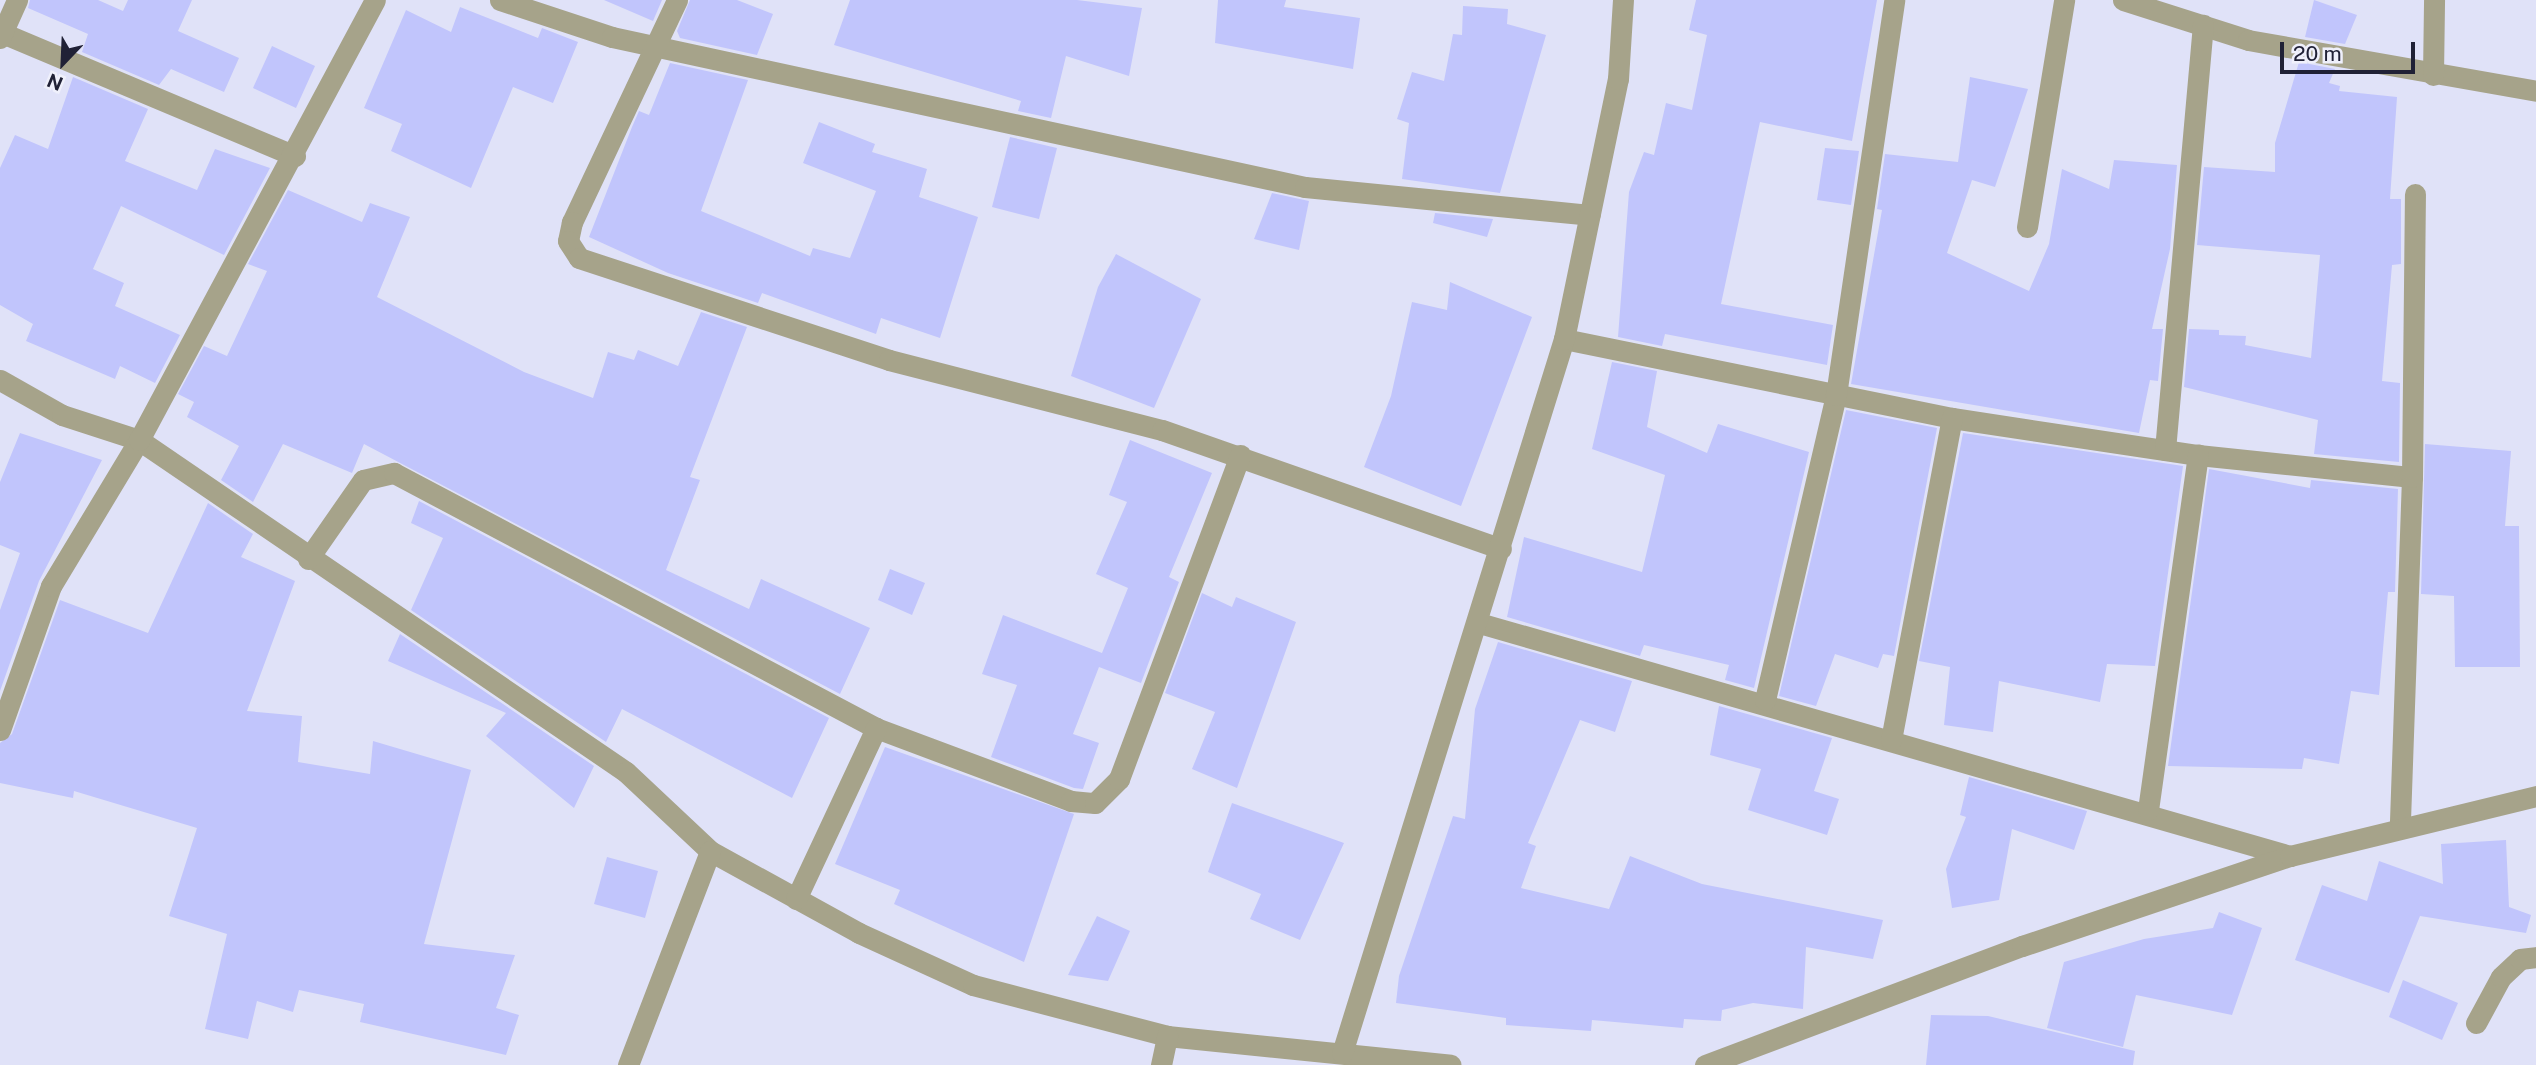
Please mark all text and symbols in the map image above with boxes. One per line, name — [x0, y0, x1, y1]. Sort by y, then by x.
north arrow — [28, 28, 98, 98]
scale bar — [2284, 28, 2419, 72]
text: 20 m — [2293, 41, 2342, 66]
text: N — [44, 69, 66, 95]

